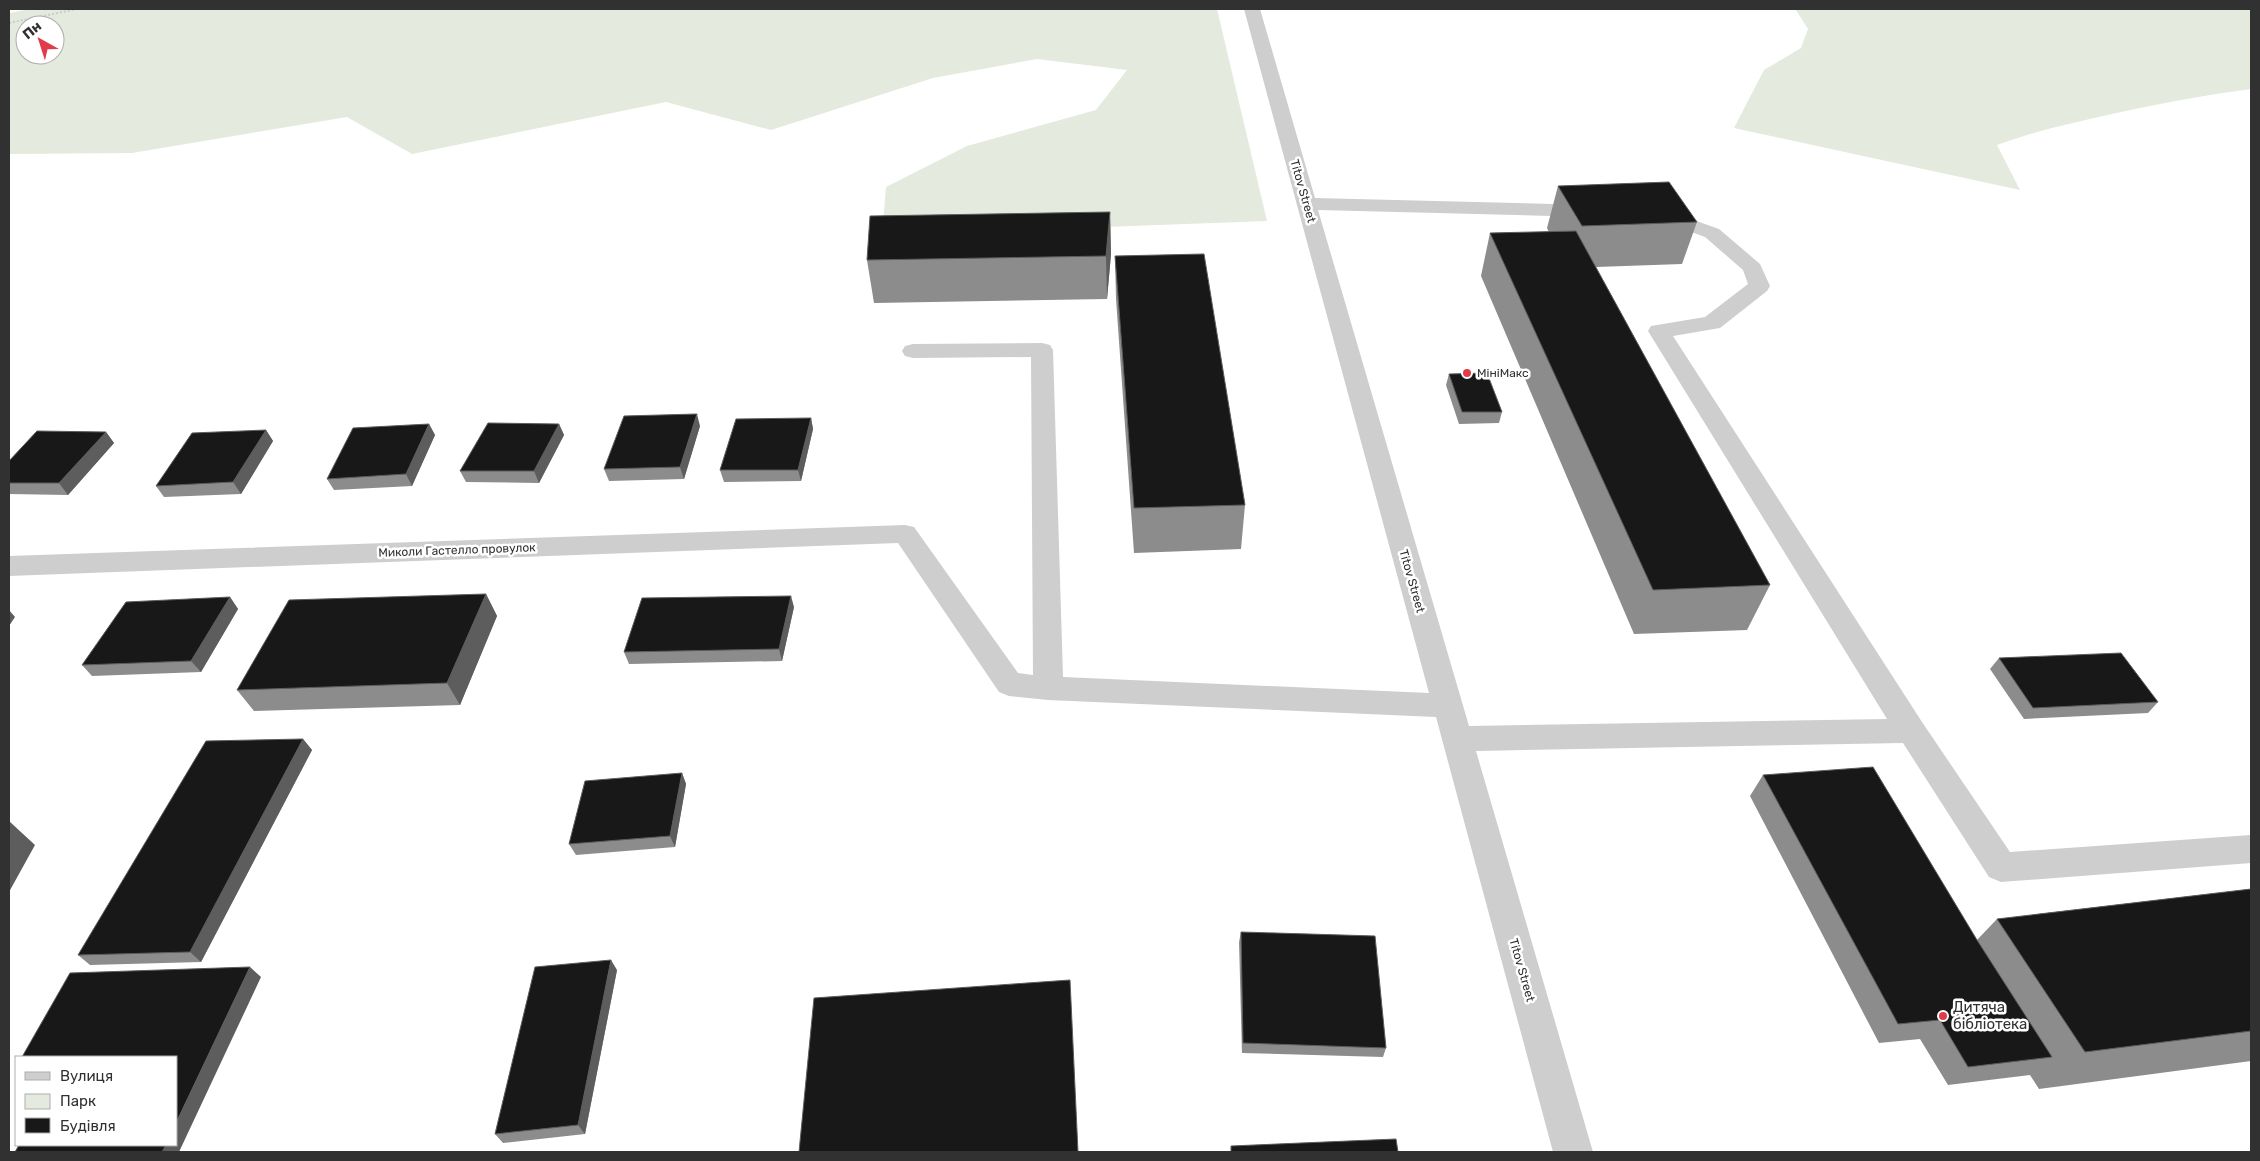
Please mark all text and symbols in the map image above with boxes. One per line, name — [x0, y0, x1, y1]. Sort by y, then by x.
north arrow — [15, 15, 65, 65]
text: Пн — [19, 18, 45, 43]
street label: Titov Street — [1287, 158, 1319, 225]
place label: МініМакс — [1477, 366, 1529, 380]
marker: МініМакс — [1461, 367, 1473, 379]
street label: Миколи Гастелло провулок — [378, 540, 536, 560]
street label: Titov Street — [1396, 548, 1428, 615]
street label: Titov Street — [1506, 937, 1538, 1004]
place label: Дитяча бібліотека — [1953, 998, 2027, 1033]
marker: Дитяча бібліотека — [1937, 1010, 1949, 1022]
legend — [15, 1056, 178, 1146]
text: Вулиця — [60, 1067, 113, 1085]
text: Парк — [60, 1092, 96, 1110]
text: Будівля — [60, 1117, 116, 1135]

